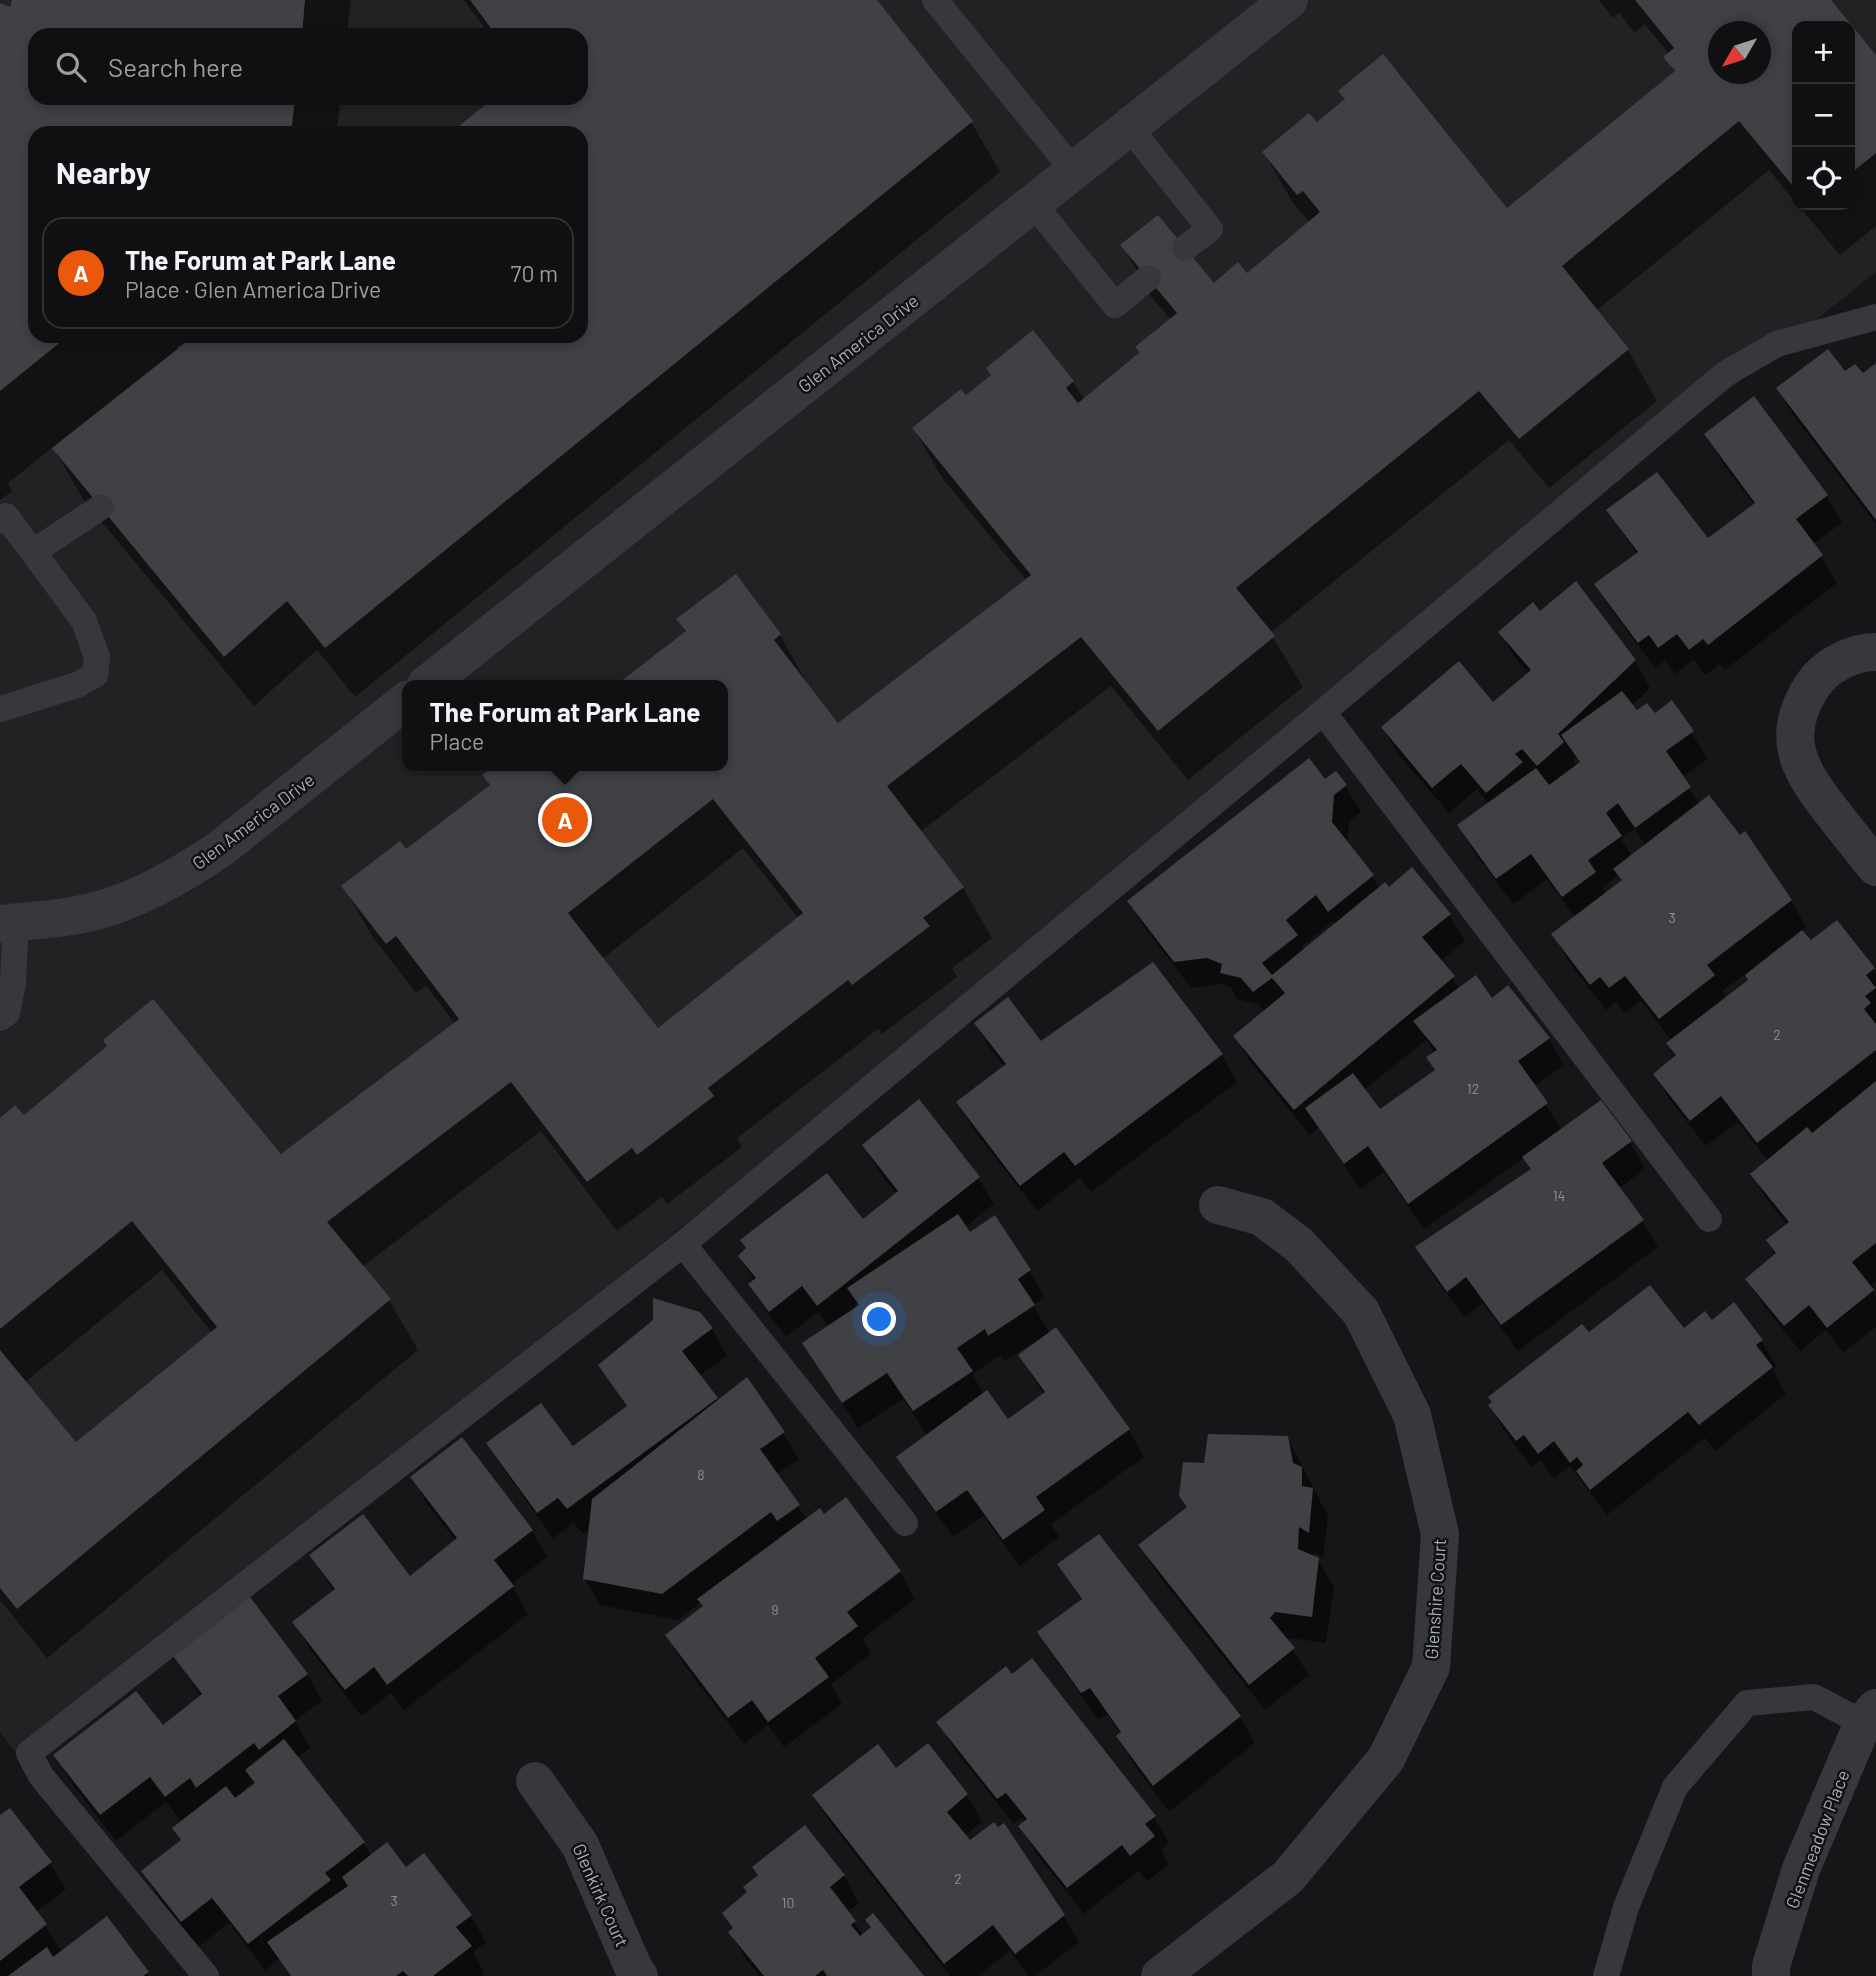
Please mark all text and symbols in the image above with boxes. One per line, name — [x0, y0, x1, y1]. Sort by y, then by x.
north arrow — [1708, 21, 1771, 84]
map controls — [1792, 21, 1855, 210]
button: + — [1792, 21, 1855, 84]
search box — [28, 28, 588, 105]
icon: search — [52, 48, 90, 86]
text: Search here — [108, 51, 243, 82]
button: − — [1792, 84, 1855, 147]
button: locate — [1792, 147, 1855, 210]
text: Nearby — [56, 154, 151, 190]
text: The Forum at Park Lane — [125, 244, 396, 275]
text: A — [73, 259, 89, 287]
text: 70 m — [511, 259, 558, 287]
text: Place · Glen America Drive — [125, 275, 381, 303]
street label: Glen America Drive — [793, 289, 923, 397]
popup — [402, 680, 728, 771]
text: The Forum at Park Lane — [430, 696, 700, 727]
text: Place — [430, 727, 484, 755]
street label: Glen America Drive — [188, 768, 318, 874]
pin: A — [542, 794, 588, 846]
house number: 3 — [1668, 909, 1676, 926]
house number: 2 — [1773, 1026, 1781, 1043]
house number: 12 — [1467, 1080, 1479, 1097]
house number: 14 — [1553, 1187, 1565, 1204]
your location — [862, 1302, 896, 1336]
house number: 8 — [697, 1466, 705, 1483]
street label: Glenshire Court — [1420, 1538, 1450, 1660]
house number: 9 — [771, 1601, 779, 1618]
street label: Glenmeadow Place — [1780, 1767, 1854, 1911]
street label: Glenkirk Court — [568, 1840, 634, 1950]
house number: 2 — [954, 1870, 962, 1887]
house number: 3 — [390, 1892, 398, 1909]
house number: 10 — [782, 1894, 794, 1911]

